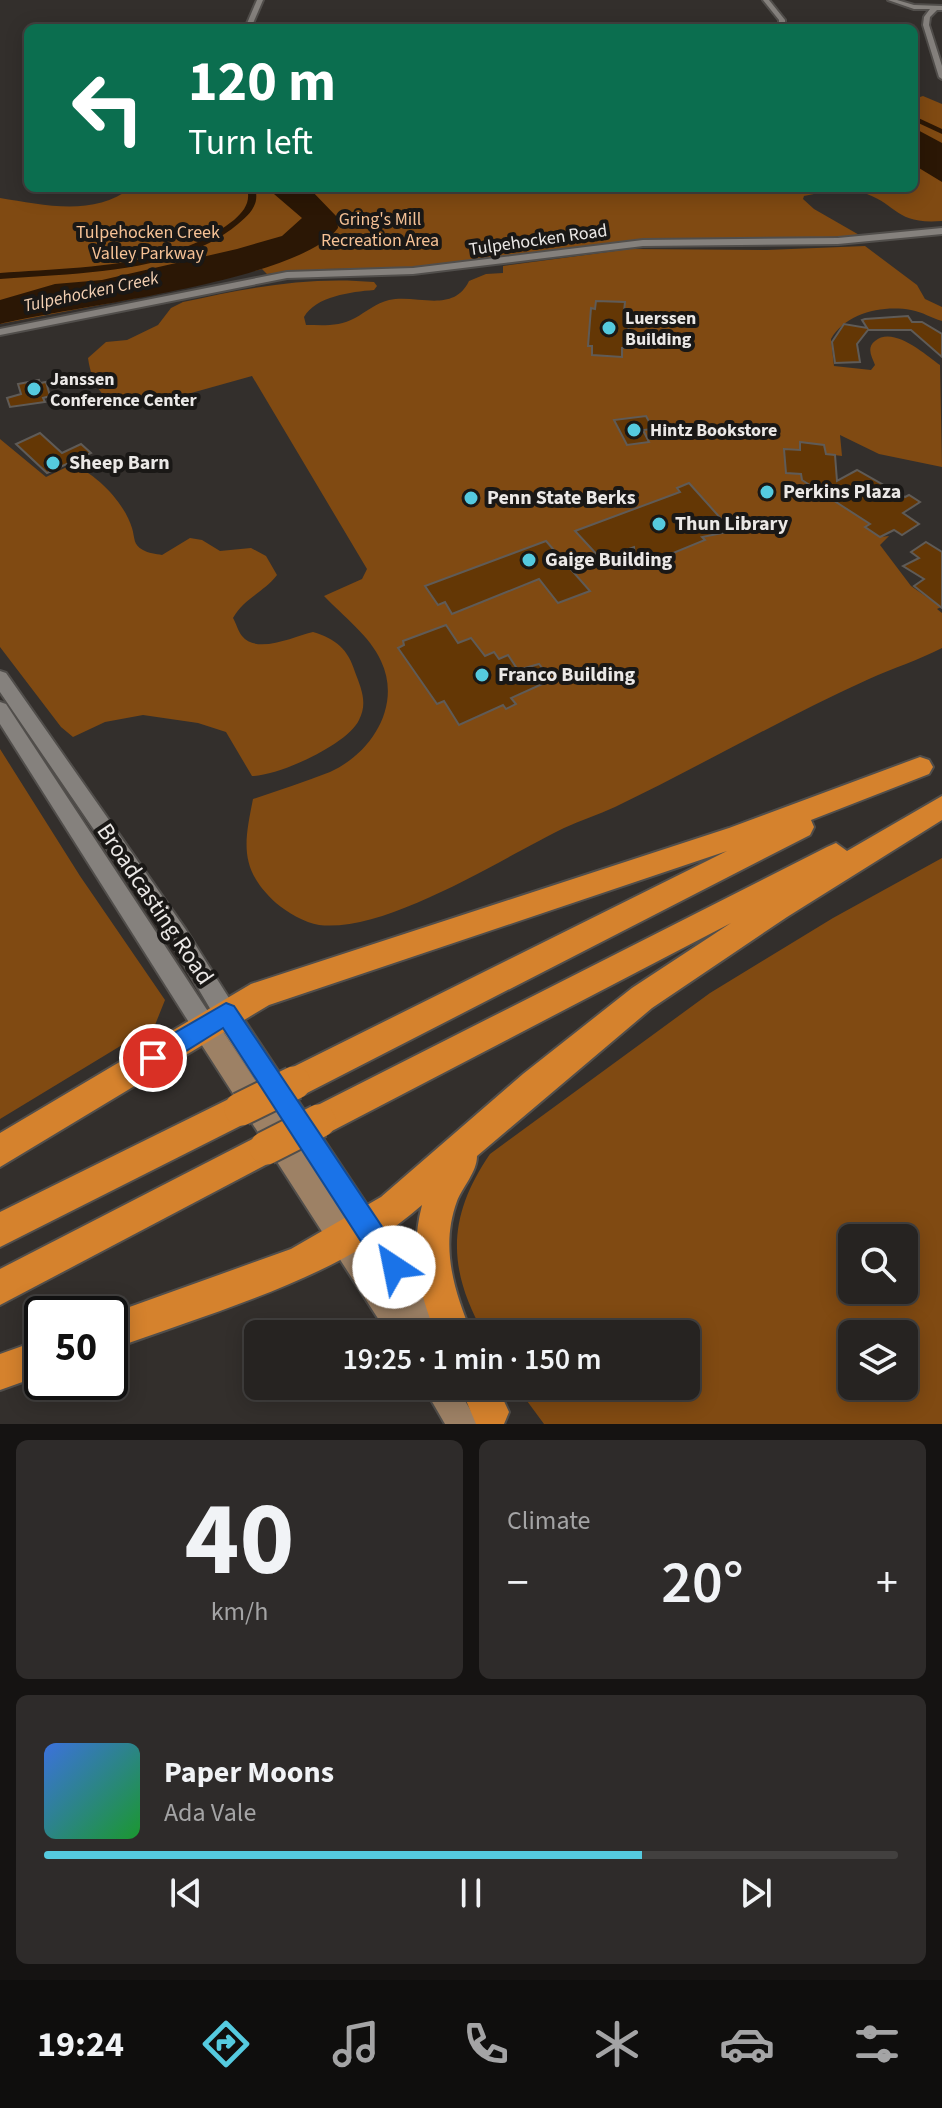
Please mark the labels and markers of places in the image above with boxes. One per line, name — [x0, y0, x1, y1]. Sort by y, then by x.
place label: Luerssen Building — [625, 306, 696, 352]
marker: Luerssen Building — [600, 319, 618, 337]
place label: Janssen Conference Center — [50, 367, 197, 413]
marker: Janssen Conference Center — [25, 380, 43, 398]
place label: Hintz Bookstore — [650, 418, 777, 443]
marker: Hintz Bookstore — [625, 421, 643, 439]
place label: Sheep Barn — [69, 449, 170, 477]
marker: Sheep Barn — [44, 454, 62, 472]
place label: Perkins Plaza — [783, 478, 901, 506]
marker: Perkins Plaza — [758, 483, 776, 501]
place label: Penn State Berks — [487, 484, 636, 512]
marker: Penn State Berks — [462, 489, 480, 507]
place label: Thun Library — [675, 510, 789, 538]
marker: Thun Library — [650, 515, 668, 533]
place label: Gaige Building — [545, 546, 673, 574]
marker: Gaige Building — [520, 551, 538, 569]
place label: Franco Building — [498, 661, 635, 689]
marker: Franco Building — [473, 666, 491, 684]
pin — [119, 1024, 187, 1092]

